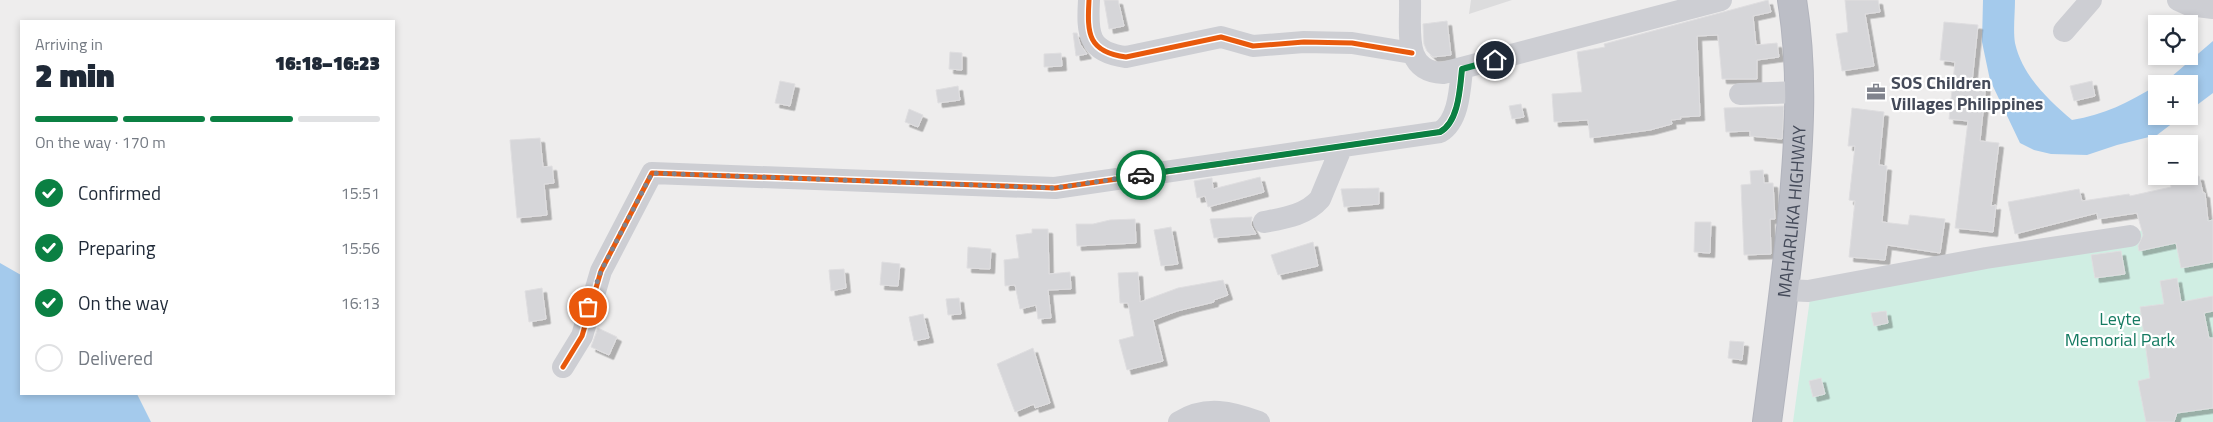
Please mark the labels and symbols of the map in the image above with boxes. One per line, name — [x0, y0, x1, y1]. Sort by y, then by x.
pin — [1474, 39, 1516, 81]
place label: SOS Children Villages Philippines — [1891, 69, 2043, 117]
office icon: SOS Children Villages Philippines — [1865, 81, 1887, 103]
street label: MAHARLIKA HIGHWAY — [1770, 125, 1812, 299]
courier — [1116, 150, 1166, 200]
pin — [567, 286, 609, 328]
park label: Leyte Memorial Park — [2065, 305, 2176, 353]

